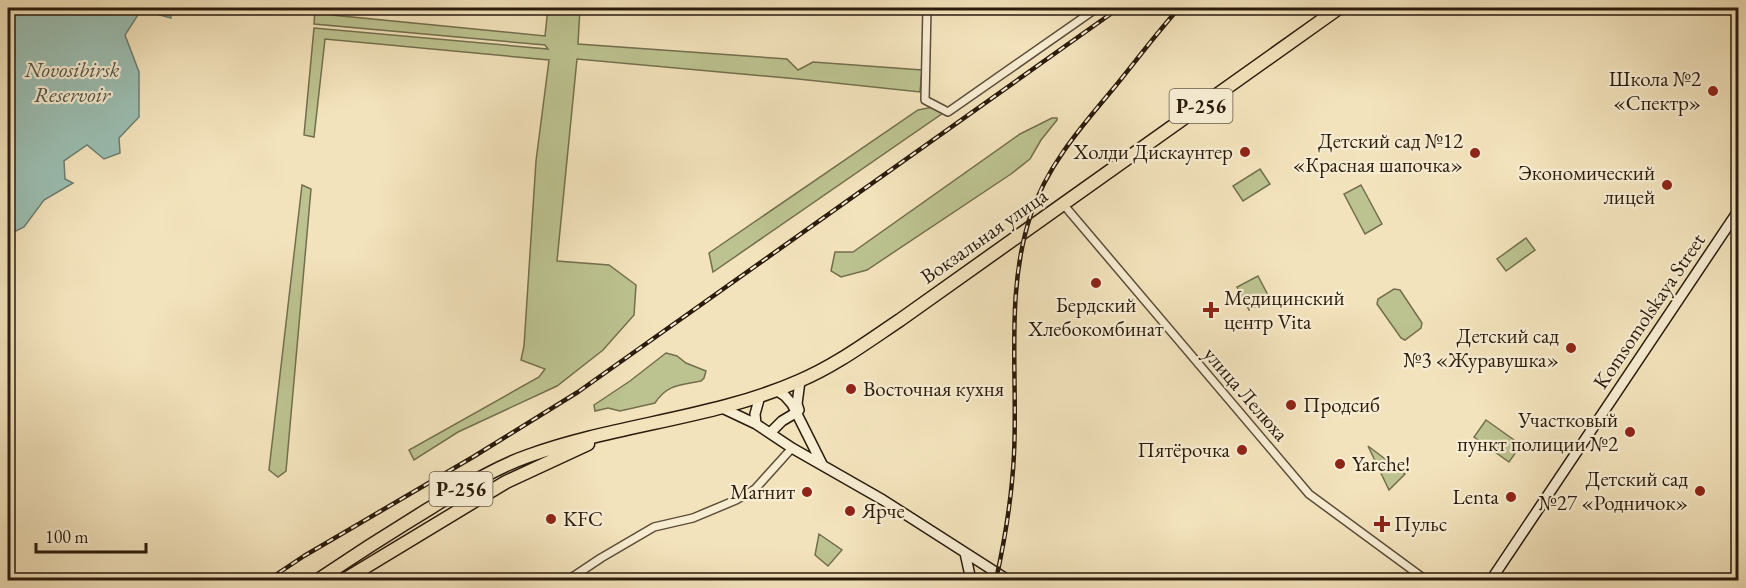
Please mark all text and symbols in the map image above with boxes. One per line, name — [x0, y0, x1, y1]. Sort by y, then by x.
water label: Novosibirsk Reservoir — [24, 55, 119, 109]
place label: Школа №2 «Спектр» — [1609, 65, 1701, 116]
marker: Школа №2 «Спектр» — [1706, 84, 1720, 98]
road number: Р-256 — [1170, 89, 1232, 123]
place label: Детский сад №12 «Красная шапочка» — [1293, 127, 1463, 178]
place label: Холди Дискаунтер — [1072, 138, 1233, 165]
marker: Холди Дискаунтер — [1238, 145, 1252, 159]
marker: Детский сад №12 «Красная шапочка» — [1468, 146, 1482, 160]
place label: Экономический лицей — [1518, 159, 1655, 210]
marker: Экономический лицей — [1660, 178, 1674, 192]
street label: Вокзальная улица — [915, 181, 1053, 289]
street label: Komsomolskaya Street — [1586, 227, 1711, 394]
marker: Бердский Хлебокомбинат — [1089, 276, 1103, 290]
place label: Медицинский центр Vita — [1224, 284, 1345, 335]
place label: Бердский Хлебокомбинат — [1027, 291, 1164, 342]
marker: Медицинский центр Vita — [1202, 301, 1220, 319]
place label: Детский сад №3 «Журавушка» — [1403, 322, 1559, 373]
street label: улица Лелюха — [1198, 341, 1295, 447]
marker: Детский сад №3 «Журавушка» — [1564, 341, 1578, 355]
place label: Восточная кухня — [863, 375, 1004, 402]
marker: Восточная кухня — [844, 382, 858, 396]
place label: Продсиб — [1303, 391, 1380, 418]
marker: Продсиб — [1284, 398, 1298, 412]
place label: Участковый пункт полиции №2 — [1457, 406, 1618, 457]
marker: Участковый пункт полиции №2 — [1623, 425, 1637, 439]
place label: Пятёрочка — [1138, 436, 1231, 463]
marker: Пятёрочка — [1235, 443, 1249, 457]
place label: Yarche! — [1352, 450, 1410, 477]
marker: Yarche! — [1333, 457, 1347, 471]
place label: Детский сад №27 «Родничок» — [1539, 465, 1688, 516]
road number: Р-256 — [430, 472, 492, 506]
place label: Магнит — [730, 478, 795, 505]
place label: Lenta — [1452, 483, 1500, 510]
marker: Детский сад №27 «Родничок» — [1693, 484, 1707, 498]
marker: Магнит — [800, 485, 814, 499]
marker: Lenta — [1504, 490, 1518, 504]
place label: Ярче — [861, 497, 905, 524]
marker: Ярче — [843, 504, 857, 518]
place label: KFC — [563, 505, 603, 532]
place label: Пульс — [1394, 510, 1447, 537]
marker: KFC — [544, 512, 558, 526]
scale bar — [36, 516, 146, 554]
marker: Пульс — [1375, 517, 1389, 531]
text: 100 m — [45, 525, 89, 548]

